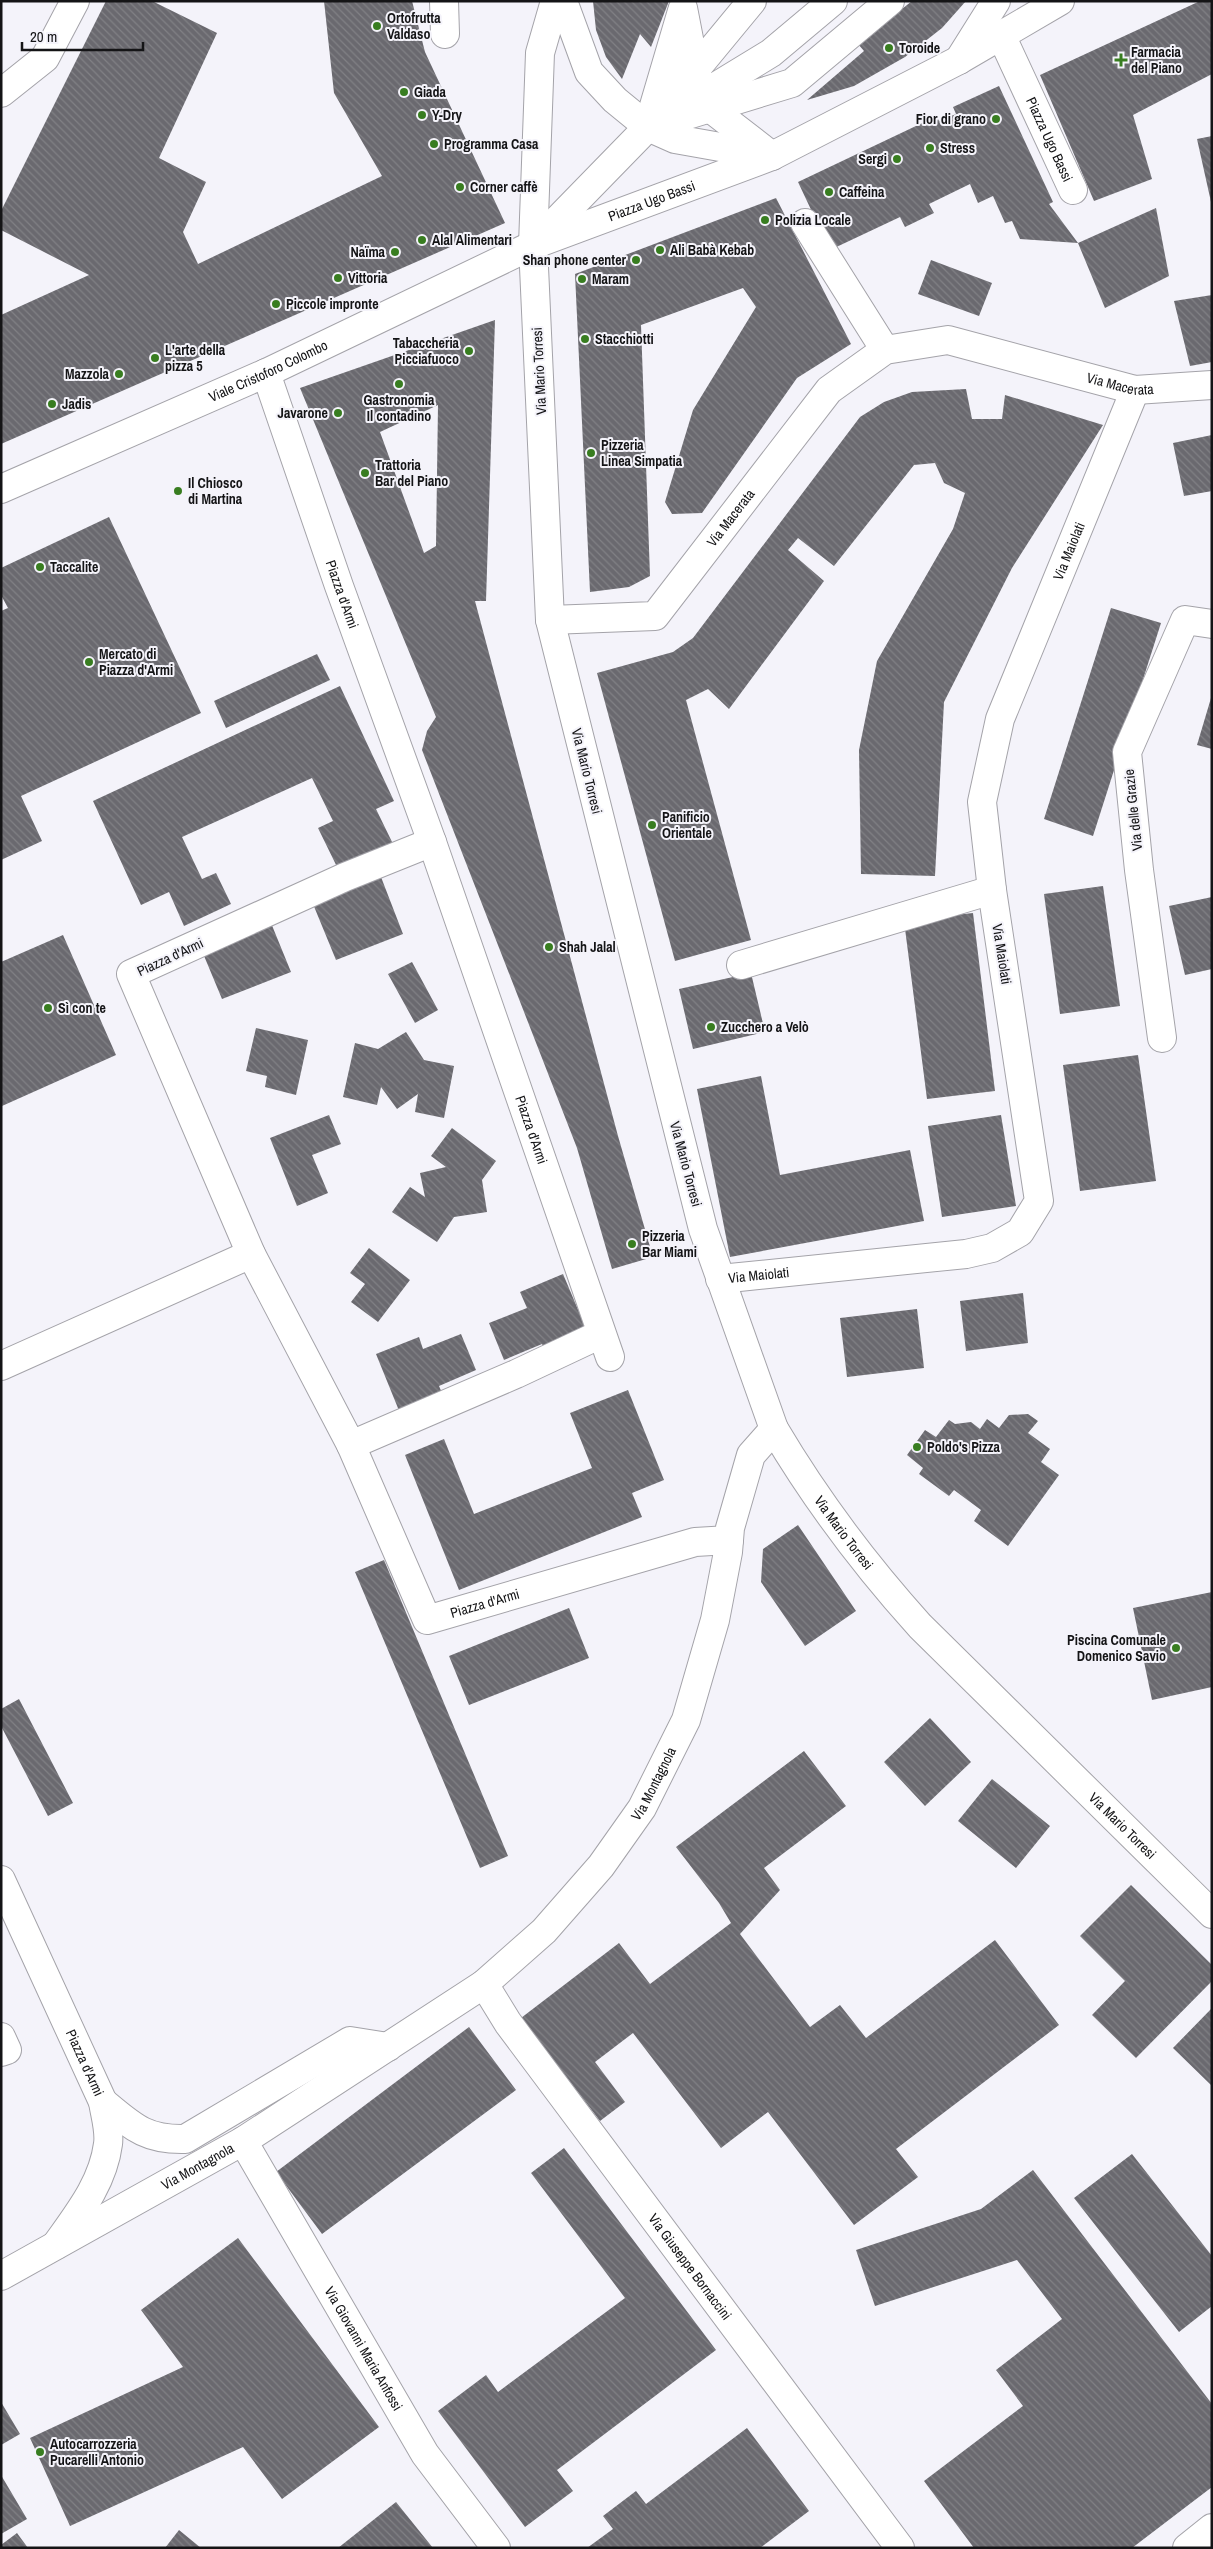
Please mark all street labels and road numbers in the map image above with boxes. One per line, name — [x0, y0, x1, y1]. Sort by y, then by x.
street label: Piazza Ugo Bassi — [1022, 94, 1077, 185]
street label: Piazza Ugo Bassi — [606, 176, 698, 225]
street label: Via Mario Torresi — [528, 327, 550, 415]
street label: Viale Cristoforo Colombo — [206, 336, 330, 406]
street label: Via Macerata — [1085, 369, 1155, 399]
street label: Via Macerata — [703, 485, 759, 550]
street label: Via Maiolati — [1049, 519, 1089, 583]
street label: Piazza d'Armi — [322, 558, 363, 631]
street label: Via Mario Torresi — [568, 726, 606, 816]
street label: Via delle Grazie — [1120, 768, 1146, 852]
street label: Via Maiolati — [988, 922, 1016, 986]
street label: Piazza d'Armi — [134, 934, 206, 980]
street label: Piazza d'Armi — [511, 1093, 552, 1166]
street label: Via Mario Torresi — [666, 1119, 706, 1209]
street label: Via Maiolati — [727, 1263, 790, 1287]
street label: Via Mario Torresi — [810, 1492, 877, 1573]
street label: Piazza d'Armi — [448, 1585, 522, 1622]
street label: Via Montagnola — [627, 1744, 680, 1824]
street label: Via Mario Torresi — [1085, 1788, 1160, 1863]
street label: Piazza d'Armi — [62, 2027, 108, 2099]
street label: Via Montagnola — [158, 2139, 237, 2194]
street label: Via Giuseppe Bornaccini — [644, 2210, 736, 2324]
street label: Via Giovanni Maria Anfossi — [321, 2283, 407, 2414]

